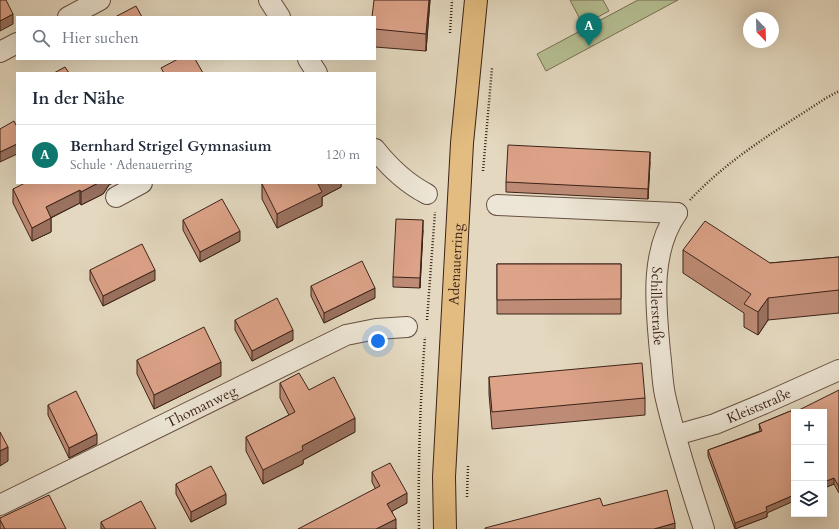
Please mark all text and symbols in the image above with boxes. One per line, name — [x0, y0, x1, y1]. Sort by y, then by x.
north arrow — [743, 12, 779, 48]
pin: A — [576, 13, 602, 46]
search box — [16, 16, 376, 60]
icon: search — [30, 27, 52, 49]
text: Hier suchen — [62, 28, 139, 48]
text: In der Nähe — [32, 87, 125, 110]
text: Bernhard Strigel Gymnasium — [70, 136, 272, 156]
text: A — [40, 146, 50, 164]
text: 120 m — [326, 146, 360, 164]
text: Schule · Adenauerring — [70, 156, 192, 174]
street label: Adenauerring — [444, 223, 468, 306]
street label: Schillerstraße — [646, 266, 668, 346]
your location — [368, 331, 388, 351]
street label: Thomanweg — [163, 381, 240, 432]
street label: Kleiststraße — [724, 384, 794, 428]
map controls — [791, 409, 827, 517]
button: + — [791, 409, 827, 445]
button: − — [791, 445, 827, 481]
button: layers — [791, 481, 827, 517]

